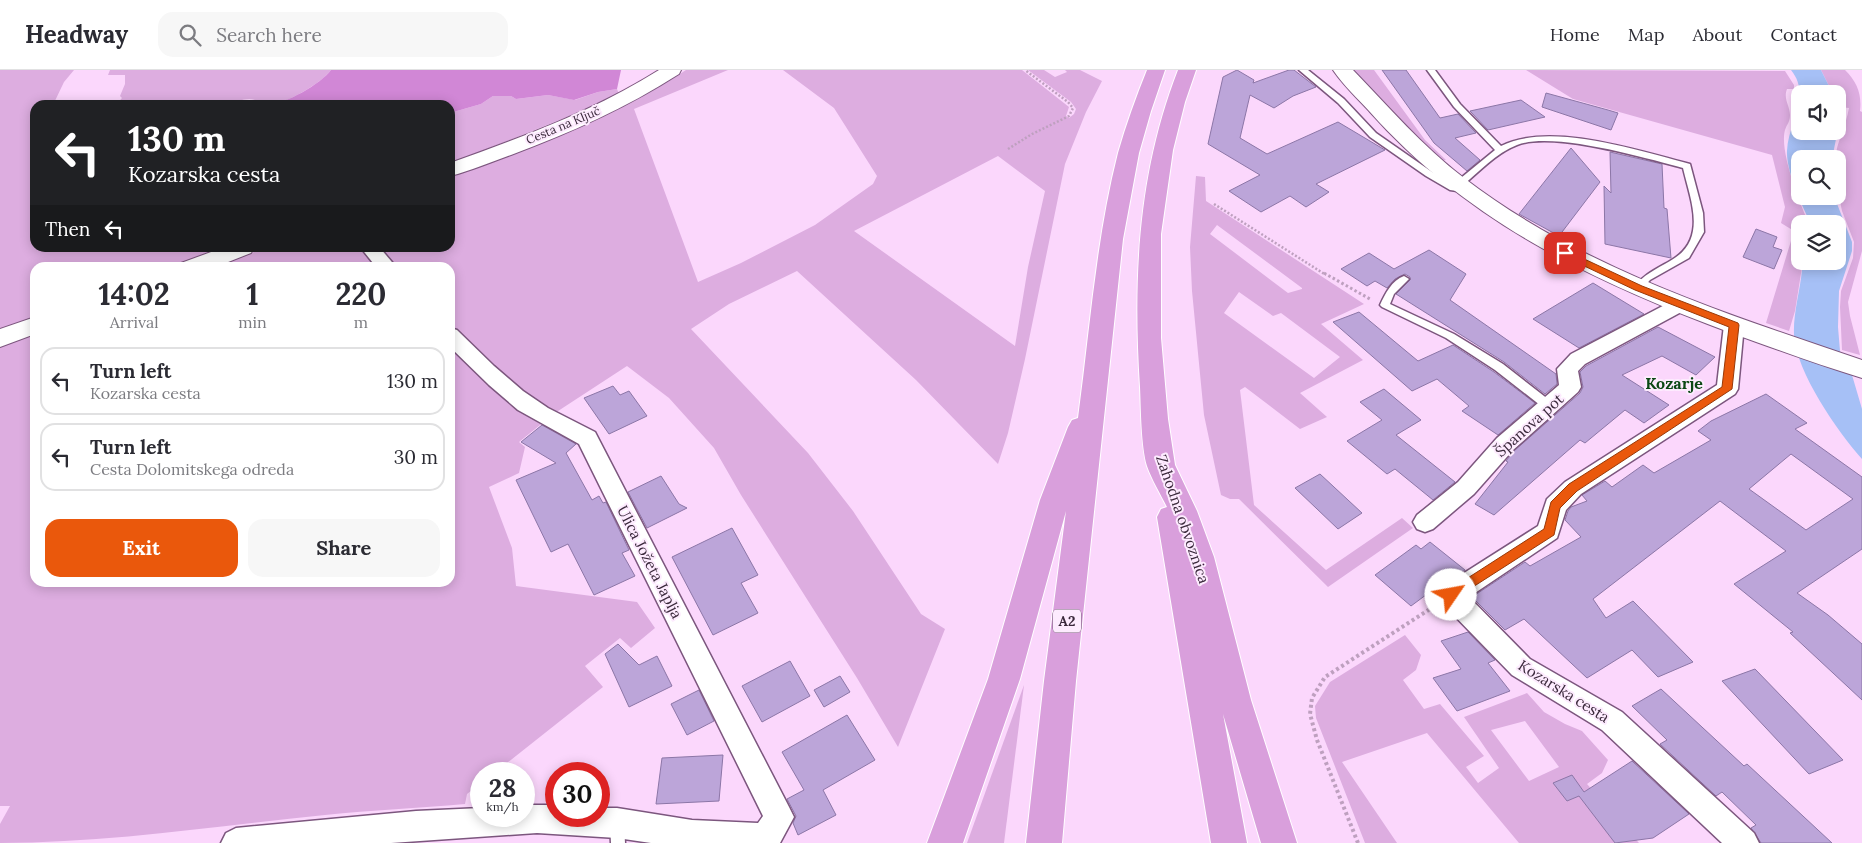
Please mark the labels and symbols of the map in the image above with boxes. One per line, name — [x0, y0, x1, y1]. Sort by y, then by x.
street label: Cesta na Ključ — [524, 103, 602, 147]
pin — [1544, 232, 1586, 274]
district label: Kozarje — [1645, 373, 1703, 393]
street label: Španova pot — [1491, 389, 1567, 461]
street label: Zahodna obvoznica — [1152, 452, 1214, 586]
street label: Ulica Jožeta Japlja — [613, 502, 687, 622]
position arrow — [1424, 568, 1476, 620]
road number: A2 — [1053, 610, 1081, 632]
street label: Kozarska cesta — [1515, 655, 1613, 727]
speed limit sign: 30 — [545, 762, 610, 827]

